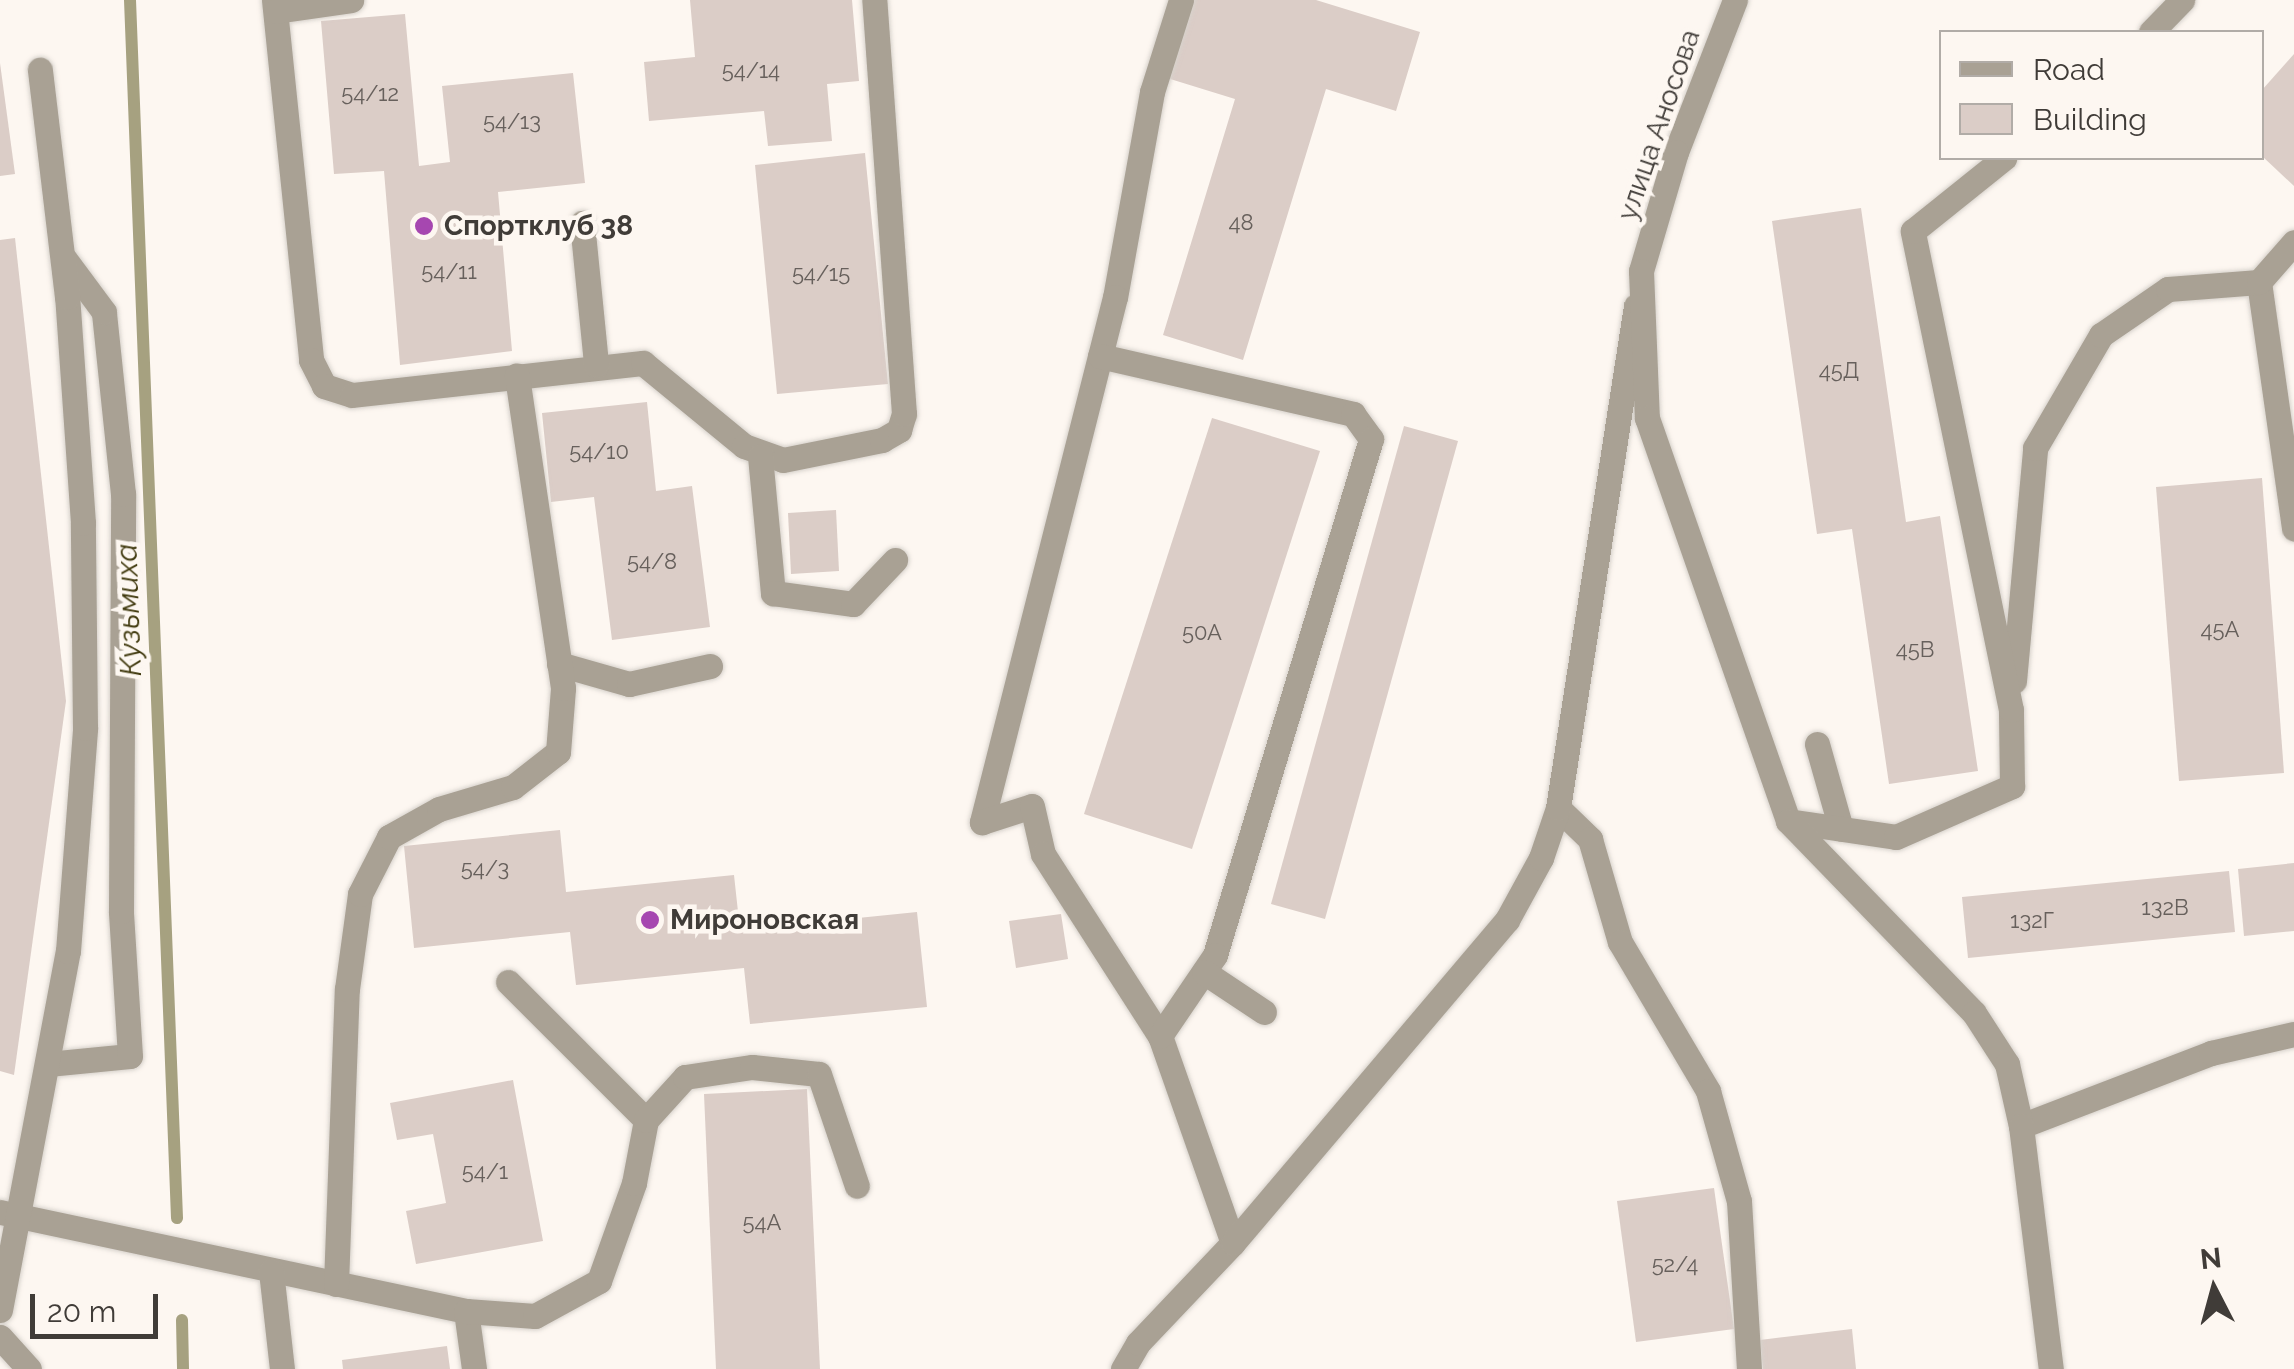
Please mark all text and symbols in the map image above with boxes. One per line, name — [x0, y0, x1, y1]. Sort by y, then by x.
street label: улица Аносова — [1610, 25, 1708, 225]
legend — [1939, 30, 2264, 160]
text: Road — [2033, 52, 2105, 87]
house number: 54/14 — [722, 58, 780, 84]
house number: 54/12 — [341, 81, 399, 107]
text: Building — [2033, 102, 2147, 137]
house number: 54/13 — [483, 109, 541, 135]
place label: Спортклуб 38 — [444, 209, 633, 243]
house number: 48 — [1228, 210, 1254, 236]
marker: Спортклуб 38 — [413, 215, 435, 237]
house number: 54/11 — [421, 259, 477, 285]
house number: 54/15 — [792, 261, 850, 287]
house number: 45Д — [1819, 358, 1859, 384]
house number: 54/10 — [569, 439, 629, 465]
water label: Кузьмиха — [109, 543, 149, 677]
house number: 54/8 — [627, 549, 677, 575]
house number: 45А — [2201, 617, 2239, 643]
house number: 50А — [1182, 620, 1222, 646]
house number: 45В — [1896, 637, 1934, 663]
house number: 54/3 — [461, 856, 509, 882]
house number: 132В — [2141, 895, 2189, 921]
place label: Мироновская — [670, 903, 859, 937]
house number: 132Г — [2010, 908, 2054, 934]
marker: Мироновская — [639, 909, 661, 931]
house number: 54/1 — [462, 1159, 508, 1185]
house number: 54А — [743, 1210, 781, 1236]
north arrow — [2164, 1239, 2264, 1339]
text: N — [2198, 1241, 2223, 1276]
house number: 52/4 — [1652, 1252, 1698, 1278]
scale bar — [35, 1274, 162, 1336]
text: 20 m — [47, 1294, 116, 1329]

